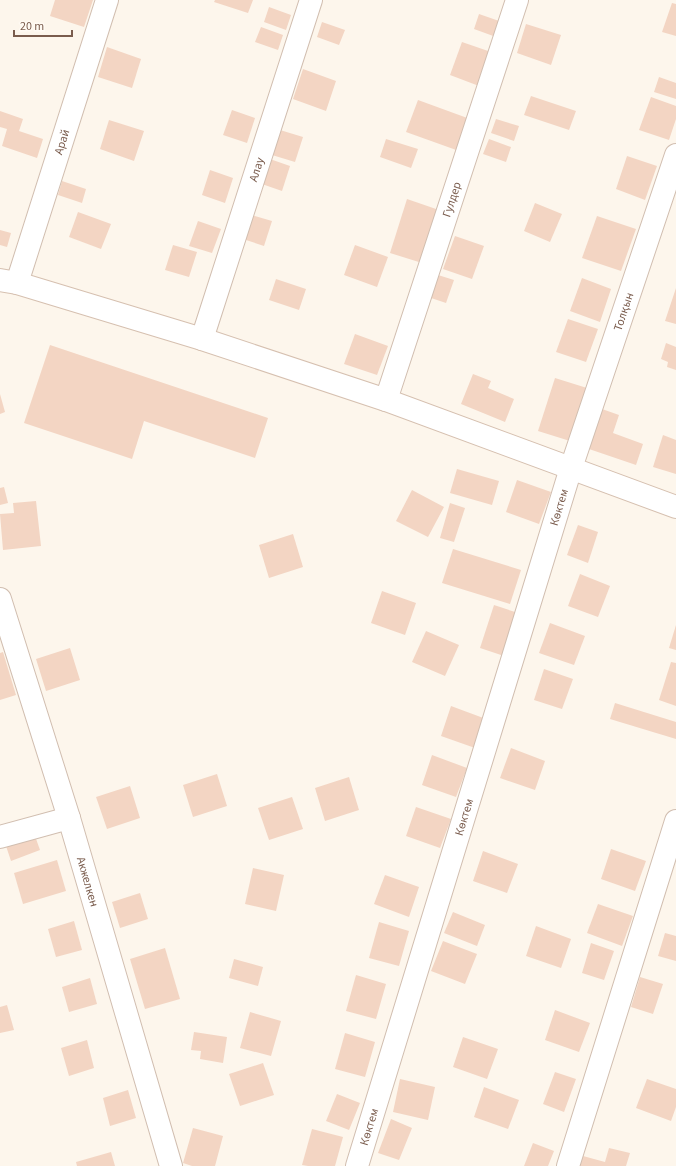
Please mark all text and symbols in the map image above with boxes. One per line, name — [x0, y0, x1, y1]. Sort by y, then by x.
scale bar — [14, 12, 72, 38]
text: 20 m — [20, 18, 44, 35]
street label: Арай — [50, 127, 74, 157]
street label: Алау — [245, 155, 269, 184]
street label: Гулдер — [438, 179, 466, 220]
street label: Толқын — [610, 290, 638, 333]
street label: Көктем — [546, 487, 573, 528]
street label: Көктем — [451, 796, 478, 838]
street label: Акжелкен — [72, 855, 103, 909]
street label: Көктем — [356, 1106, 383, 1148]

